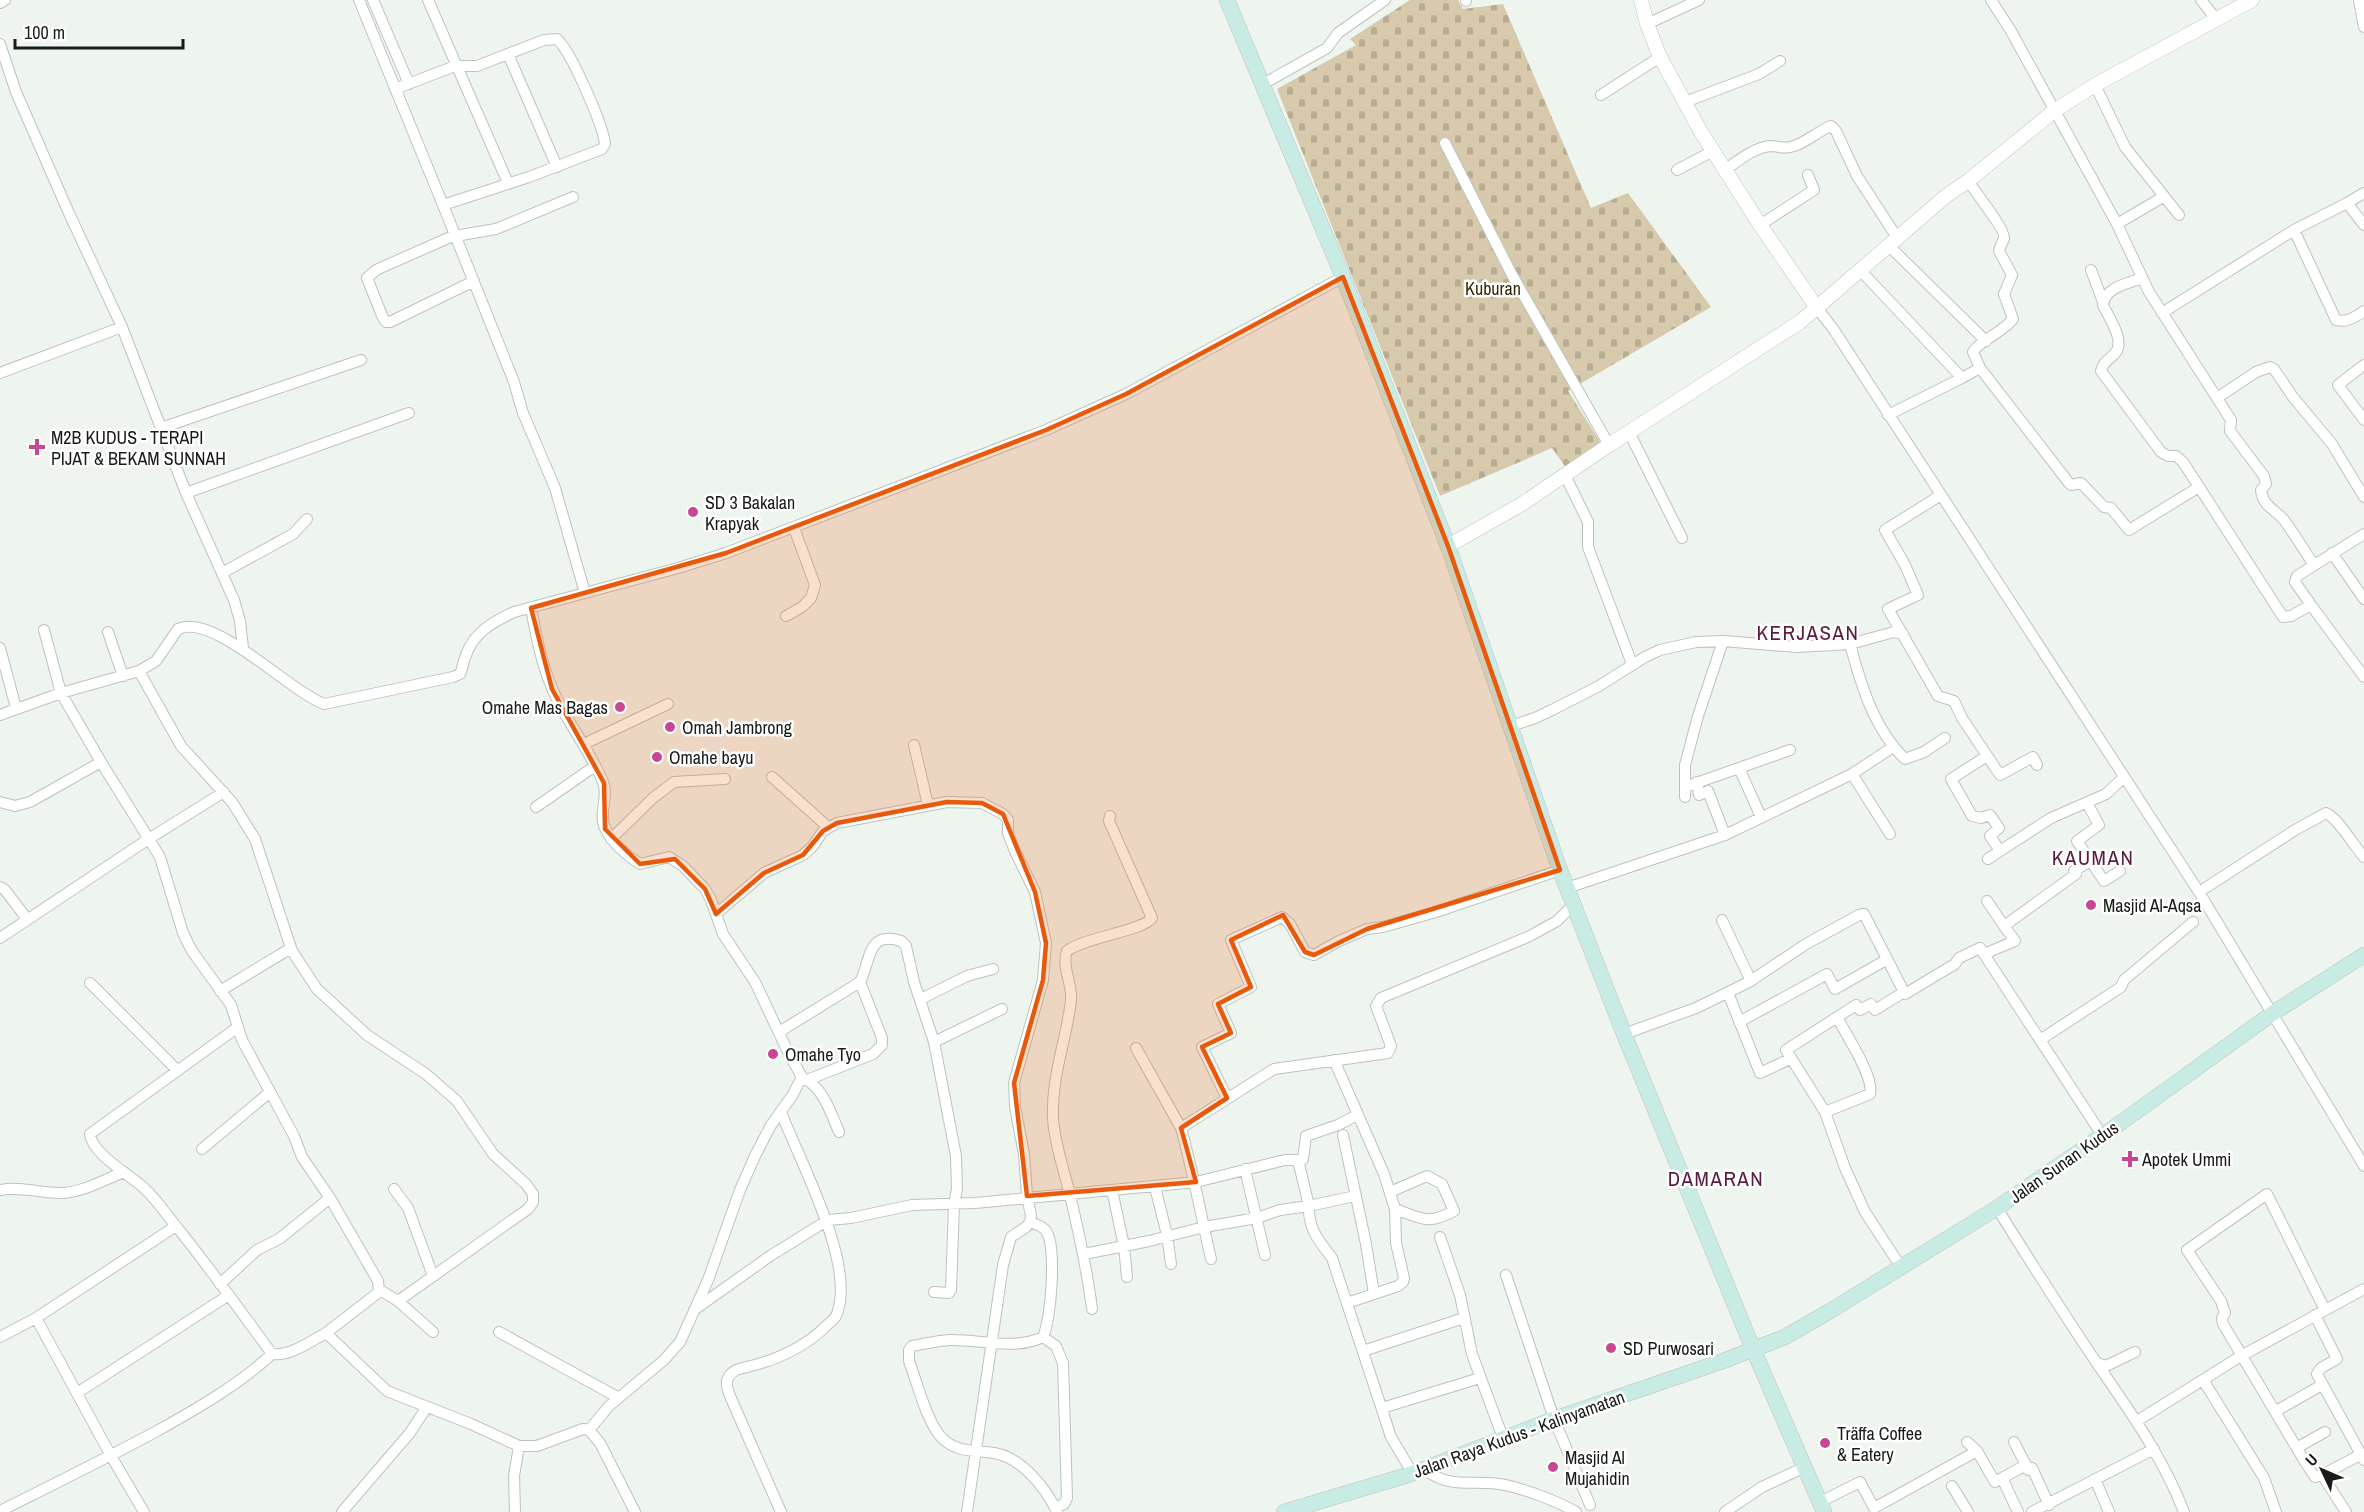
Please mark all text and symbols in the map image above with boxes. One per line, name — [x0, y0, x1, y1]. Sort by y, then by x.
scale bar — [15, 12, 183, 50]
text: 100 m — [24, 20, 65, 45]
park label: Kuburan — [1465, 276, 1521, 301]
place label: M2B KUDUS - TERAPI PIJAT & BEKAM SUNNAH — [51, 425, 226, 471]
marker: M2B KUDUS - TERAPI PIJAT & BEKAM SUNNAH — [28, 438, 46, 456]
place label: SD 3 Bakalan Krapyak — [705, 490, 795, 536]
marker: SD 3 Bakalan Krapyak — [686, 505, 700, 519]
district label: KERJASAN — [1757, 618, 1859, 647]
place label: Omahe Mas Bagas — [482, 695, 608, 720]
marker: Omahe Mas Bagas — [613, 700, 627, 714]
place label: Omah Jambrong — [682, 715, 793, 740]
marker: Omah Jambrong — [663, 720, 677, 734]
place label: Omahe bayu — [669, 745, 754, 770]
marker: Omahe bayu — [650, 750, 664, 764]
district label: KAUMAN — [2052, 843, 2134, 872]
place label: Masjid Al-Aqsa — [2103, 893, 2201, 918]
marker: Masjid Al-Aqsa — [2084, 898, 2098, 912]
place label: Omahe Tyo — [785, 1042, 861, 1067]
marker: Omahe Tyo — [766, 1047, 780, 1061]
street label: Jalan Sunan Kudus — [2004, 1115, 2124, 1209]
place label: Apotek Ummi — [2141, 1147, 2231, 1172]
marker: Apotek Ummi — [2123, 1152, 2137, 1166]
district label: DAMARAN — [1668, 1164, 1764, 1193]
place label: SD Purwosari — [1623, 1336, 1714, 1361]
marker: SD Purwosari — [1604, 1341, 1618, 1355]
street label: Jalan Raya Kudus - Kalinyamatan — [1410, 1384, 1628, 1484]
place label: Träffa Coffee & Eatery — [1837, 1421, 1922, 1467]
marker: Träffa Coffee & Eatery — [1818, 1436, 1832, 1450]
north arrow — [2292, 1440, 2352, 1500]
place label: Masjid Al Mujahidin — [1565, 1445, 1630, 1491]
text: U — [2300, 1449, 2322, 1471]
marker: Masjid Al Mujahidin — [1546, 1460, 1560, 1474]

